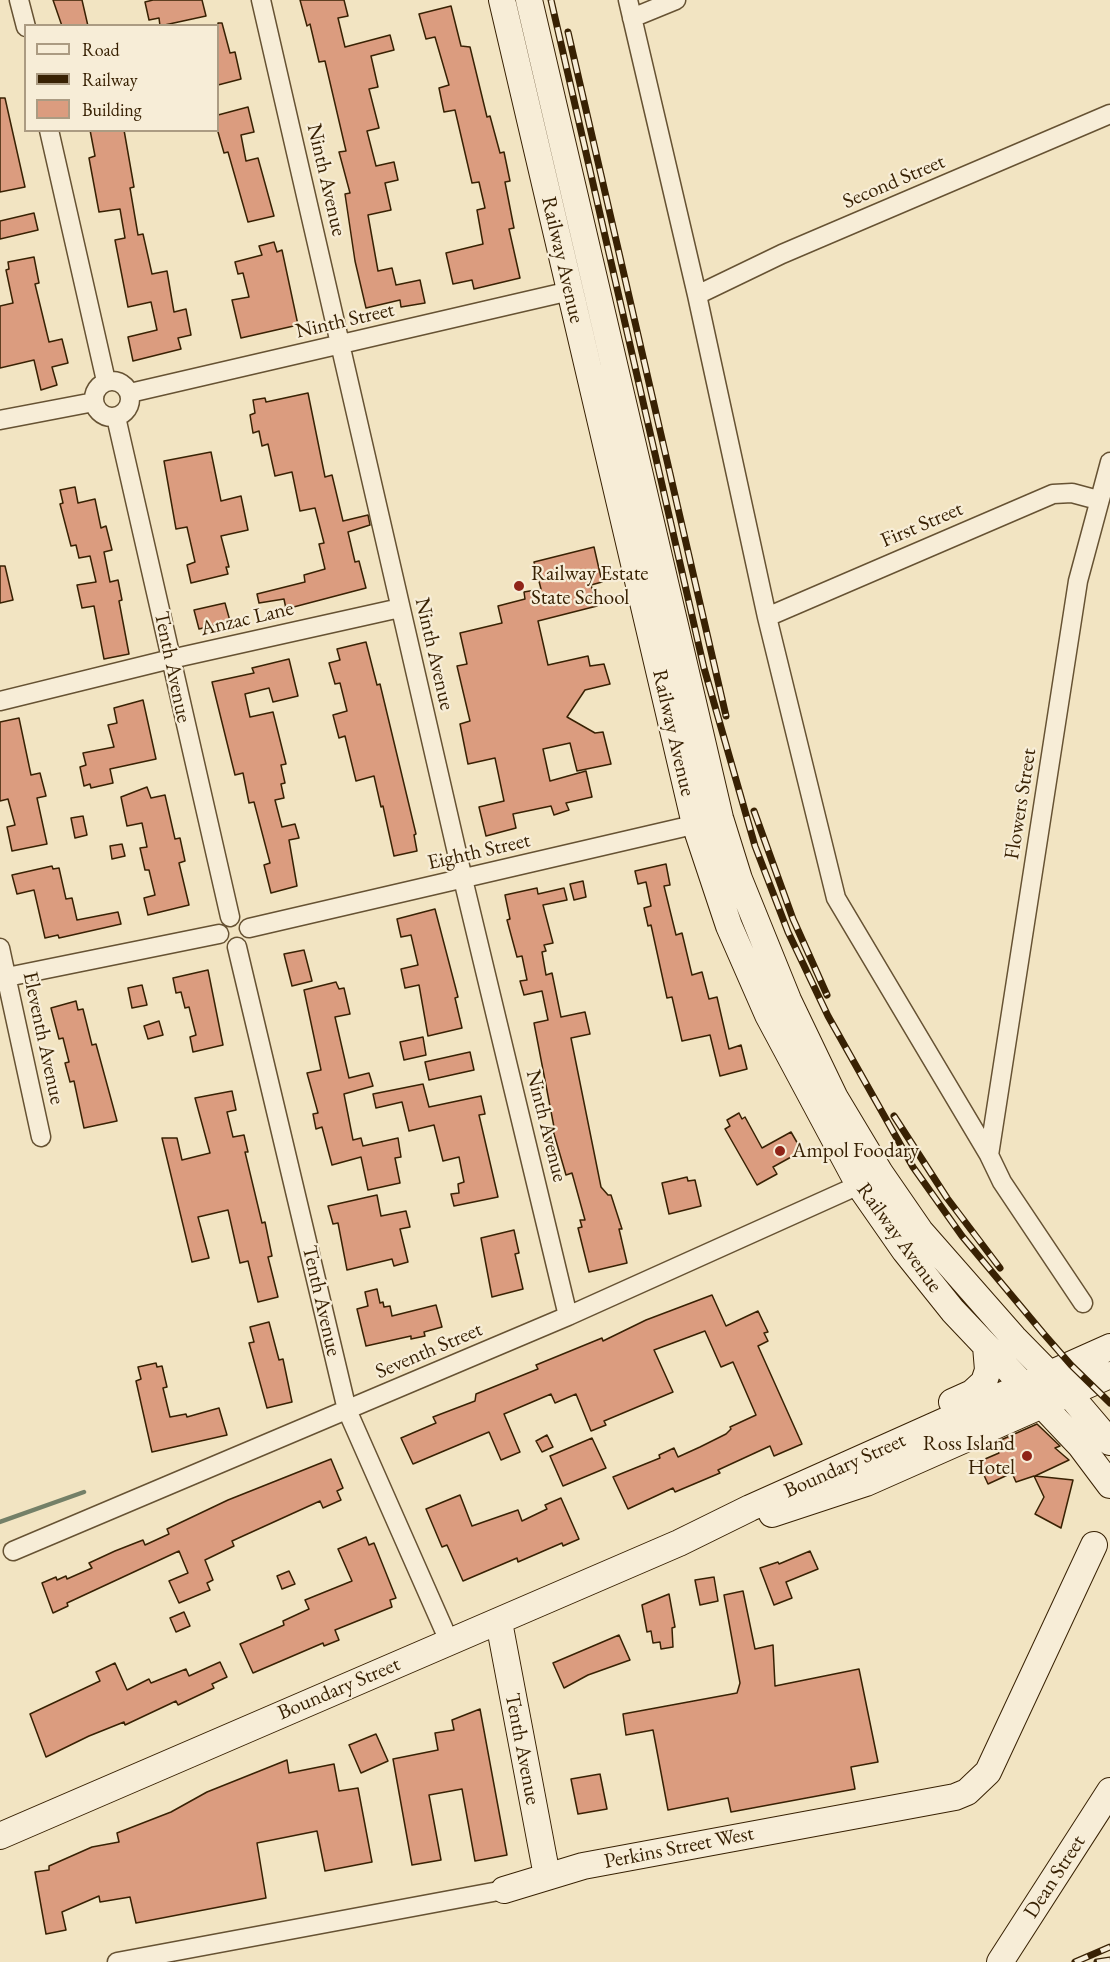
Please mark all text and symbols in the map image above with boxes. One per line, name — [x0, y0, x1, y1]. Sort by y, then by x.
legend — [24, 24, 219, 132]
text: Road — [82, 38, 120, 61]
text: Railway — [82, 68, 138, 91]
text: Building — [82, 98, 142, 121]
street label: Ninth Avenue — [301, 121, 351, 239]
street label: Second Street — [839, 149, 949, 215]
street label: Railway Avenue — [535, 194, 589, 326]
street label: Ninth Street — [293, 297, 397, 345]
street label: First Street — [877, 496, 967, 554]
place label: Railway Estate State School — [531, 561, 649, 611]
marker: Railway Estate State School — [512, 579, 526, 593]
street label: Ninth Avenue — [409, 595, 459, 713]
street label: Anzac Lane — [198, 596, 296, 642]
street label: Tenth Avenue — [148, 609, 196, 725]
street label: Railway Avenue — [646, 667, 700, 799]
street label: Flowers Street — [1000, 747, 1042, 861]
street label: Eighth Street — [425, 828, 533, 876]
street label: Eleventh Avenue — [17, 969, 69, 1107]
street label: Ninth Avenue — [520, 1067, 572, 1185]
place label: Ampol Foodary — [792, 1138, 919, 1164]
marker: Ampol Foodary — [773, 1144, 787, 1158]
street label: Railway Avenue — [851, 1178, 947, 1298]
street label: Tenth Avenue — [296, 1243, 346, 1359]
street label: Seventh Street — [372, 1317, 486, 1385]
street label: Boundary Street — [780, 1428, 910, 1504]
place label: Ross Island Hotel — [923, 1431, 1015, 1481]
marker: Ross Island Hotel — [1020, 1449, 1034, 1463]
street label: Boundary Street — [274, 1652, 404, 1726]
street label: Tenth Avenue — [499, 1691, 545, 1807]
street label: Perkins Street West — [602, 1821, 756, 1875]
street label: Dean Street — [1019, 1831, 1091, 1923]

